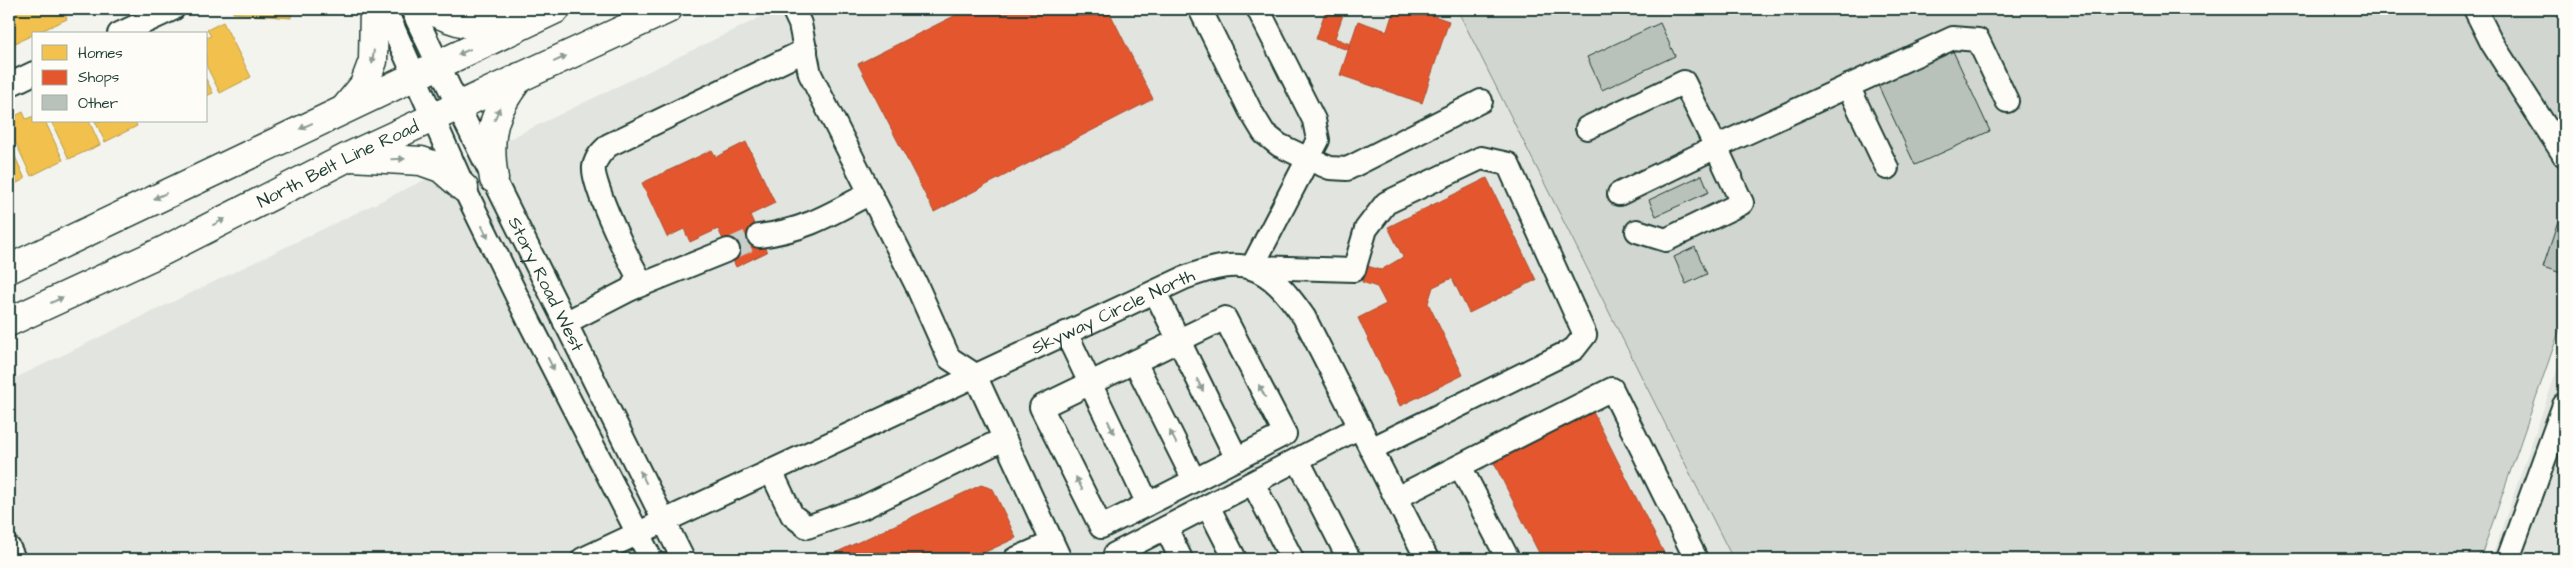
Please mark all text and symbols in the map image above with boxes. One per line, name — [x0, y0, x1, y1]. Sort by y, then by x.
legend — [32, 32, 208, 122]
text: Homes — [78, 43, 123, 64]
one-way arrow — [457, 48, 471, 56]
one-way arrow — [369, 50, 377, 66]
one-way arrow — [553, 55, 567, 63]
text: Shops — [78, 67, 120, 88]
text: Other — [78, 93, 118, 114]
one-way arrow — [493, 107, 501, 121]
street label: North Belt Line Road — [253, 113, 423, 214]
one-way arrow — [299, 123, 313, 131]
one-way arrow — [391, 154, 407, 162]
one-way arrow — [153, 193, 167, 201]
street label: Story Road West — [502, 212, 591, 356]
one-way arrow — [212, 218, 227, 226]
one-way arrow — [481, 224, 490, 239]
street label: Skyway Circle North — [1027, 263, 1198, 360]
one-way arrow — [50, 295, 64, 303]
one-way arrow — [547, 357, 555, 372]
one-way arrow — [1196, 377, 1204, 392]
one-way arrow — [1258, 384, 1266, 398]
one-way arrow — [1108, 420, 1116, 434]
one-way arrow — [1168, 430, 1176, 444]
one-way arrow — [639, 470, 647, 484]
one-way arrow — [1075, 476, 1083, 490]

